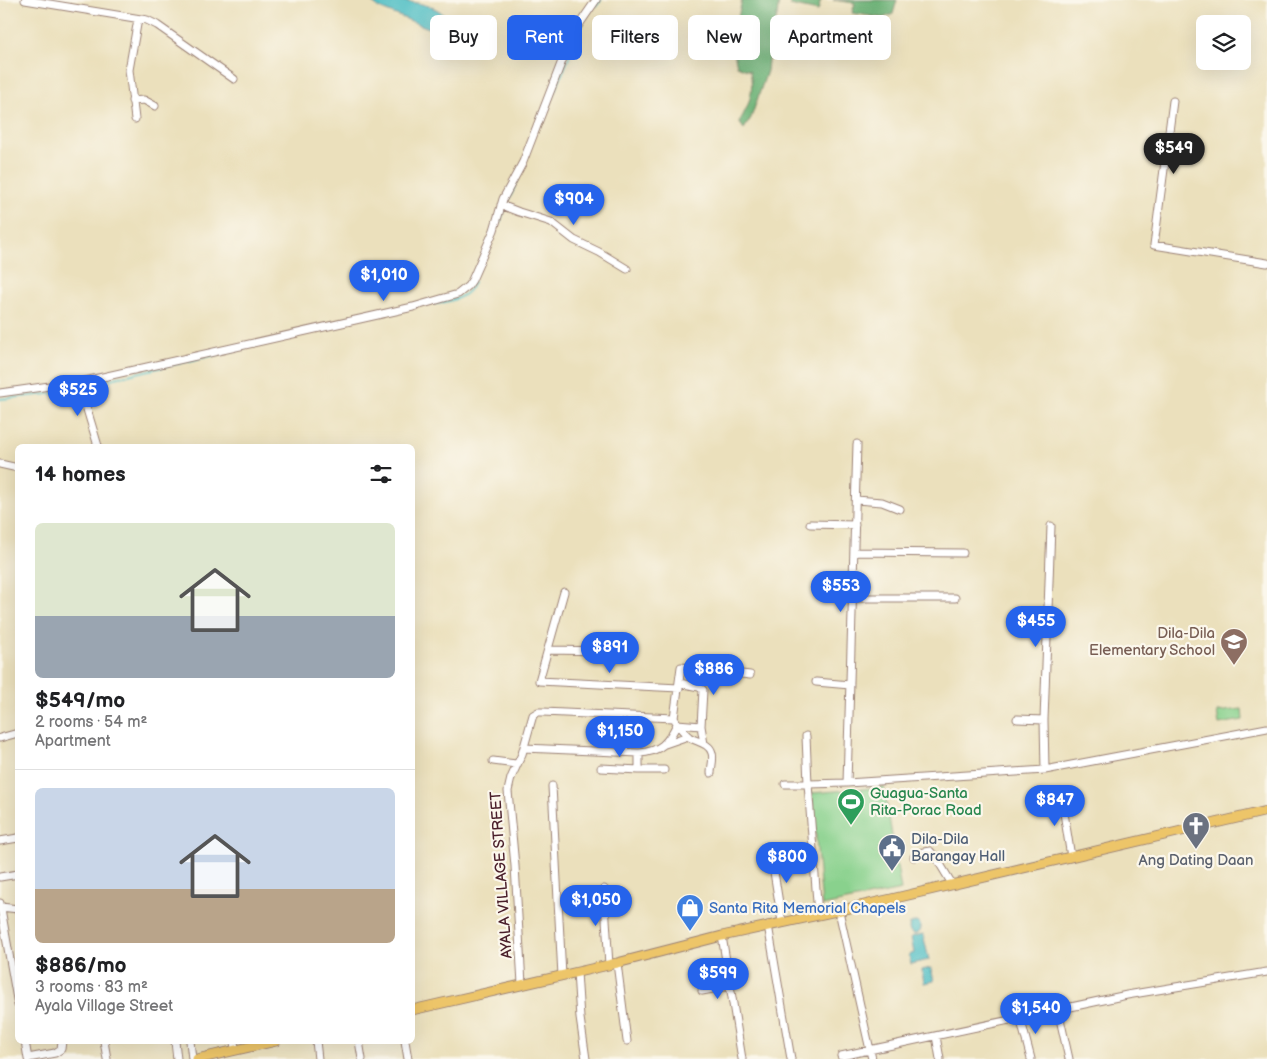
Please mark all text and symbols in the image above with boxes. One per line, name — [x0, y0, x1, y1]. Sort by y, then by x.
chip: Buy — [430, 15, 497, 60]
chip: Rent — [507, 15, 582, 60]
chip: Filters — [592, 15, 678, 60]
chip: New — [688, 15, 760, 60]
chip: Apartment — [770, 15, 891, 60]
map controls — [1196, 15, 1251, 70]
button: layers — [1196, 15, 1251, 70]
pin: $549 — [1144, 132, 1204, 175]
text: $549 — [1155, 139, 1193, 158]
pin: $904 — [544, 184, 604, 226]
text: $904 — [554, 190, 594, 209]
pin: $1,010 — [343, 260, 425, 302]
text: $1,010 — [360, 266, 408, 285]
pin: $525 — [48, 374, 108, 417]
text: $525 — [59, 381, 97, 400]
icon: filters — [367, 460, 395, 488]
text: 14 homes — [35, 462, 126, 487]
icon: home — [170, 555, 260, 645]
pin: $553 — [811, 570, 871, 613]
text: $553 — [822, 577, 860, 596]
pin: $455 — [1006, 606, 1066, 648]
text: $455 — [1017, 612, 1055, 631]
place label: Dila-Dila Elementary School — [1089, 624, 1215, 660]
school or university icon: Dila-Dila Elementary School — [1219, 627, 1249, 666]
pin: $891 — [580, 632, 640, 674]
text: $891 — [592, 638, 628, 657]
pin: $886 — [684, 654, 744, 696]
text: $886 — [694, 660, 734, 679]
text: $549/mo — [35, 688, 125, 713]
text: 2 rooms · 54 m² — [35, 713, 147, 732]
pin: $1,150 — [579, 716, 661, 758]
text: $1,150 — [597, 722, 643, 741]
text: Apartment — [35, 732, 111, 751]
place label: Guagua-Santa Rita-Porac Road — [870, 784, 982, 820]
pin: $847 — [1025, 784, 1085, 827]
sports icon: Guagua-Santa Rita-Porac Road — [836, 787, 866, 826]
street label: AYALA VILLAGE STREET — [486, 791, 517, 959]
text: $847 — [1036, 791, 1074, 810]
church icon: Ang Dating Daan — [1181, 811, 1211, 850]
icon: home — [170, 821, 260, 911]
place label: Dila-Dila Barangay Hall — [911, 830, 1005, 866]
public building icon: Dila-Dila Barangay Hall — [877, 833, 907, 872]
pin: $800 — [757, 842, 817, 884]
text: $800 — [767, 848, 807, 867]
place label: Ang Dating Daan — [1139, 851, 1254, 870]
pin: $1,050 — [555, 884, 637, 927]
text: $1,050 — [571, 891, 621, 910]
shop icon: Santa Rita Memorial Chapels — [675, 893, 705, 932]
place label: Santa Rita Memorial Chapels — [709, 899, 907, 918]
text: $886/mo — [35, 953, 127, 978]
pin: $599 — [688, 958, 748, 1000]
text: $599 — [699, 964, 737, 983]
text: 3 rooms · 83 m² — [35, 978, 148, 997]
pin: $1,540 — [995, 992, 1077, 1035]
text: Ayala Village Street — [35, 997, 173, 1016]
text: $1,540 — [1011, 999, 1061, 1018]

